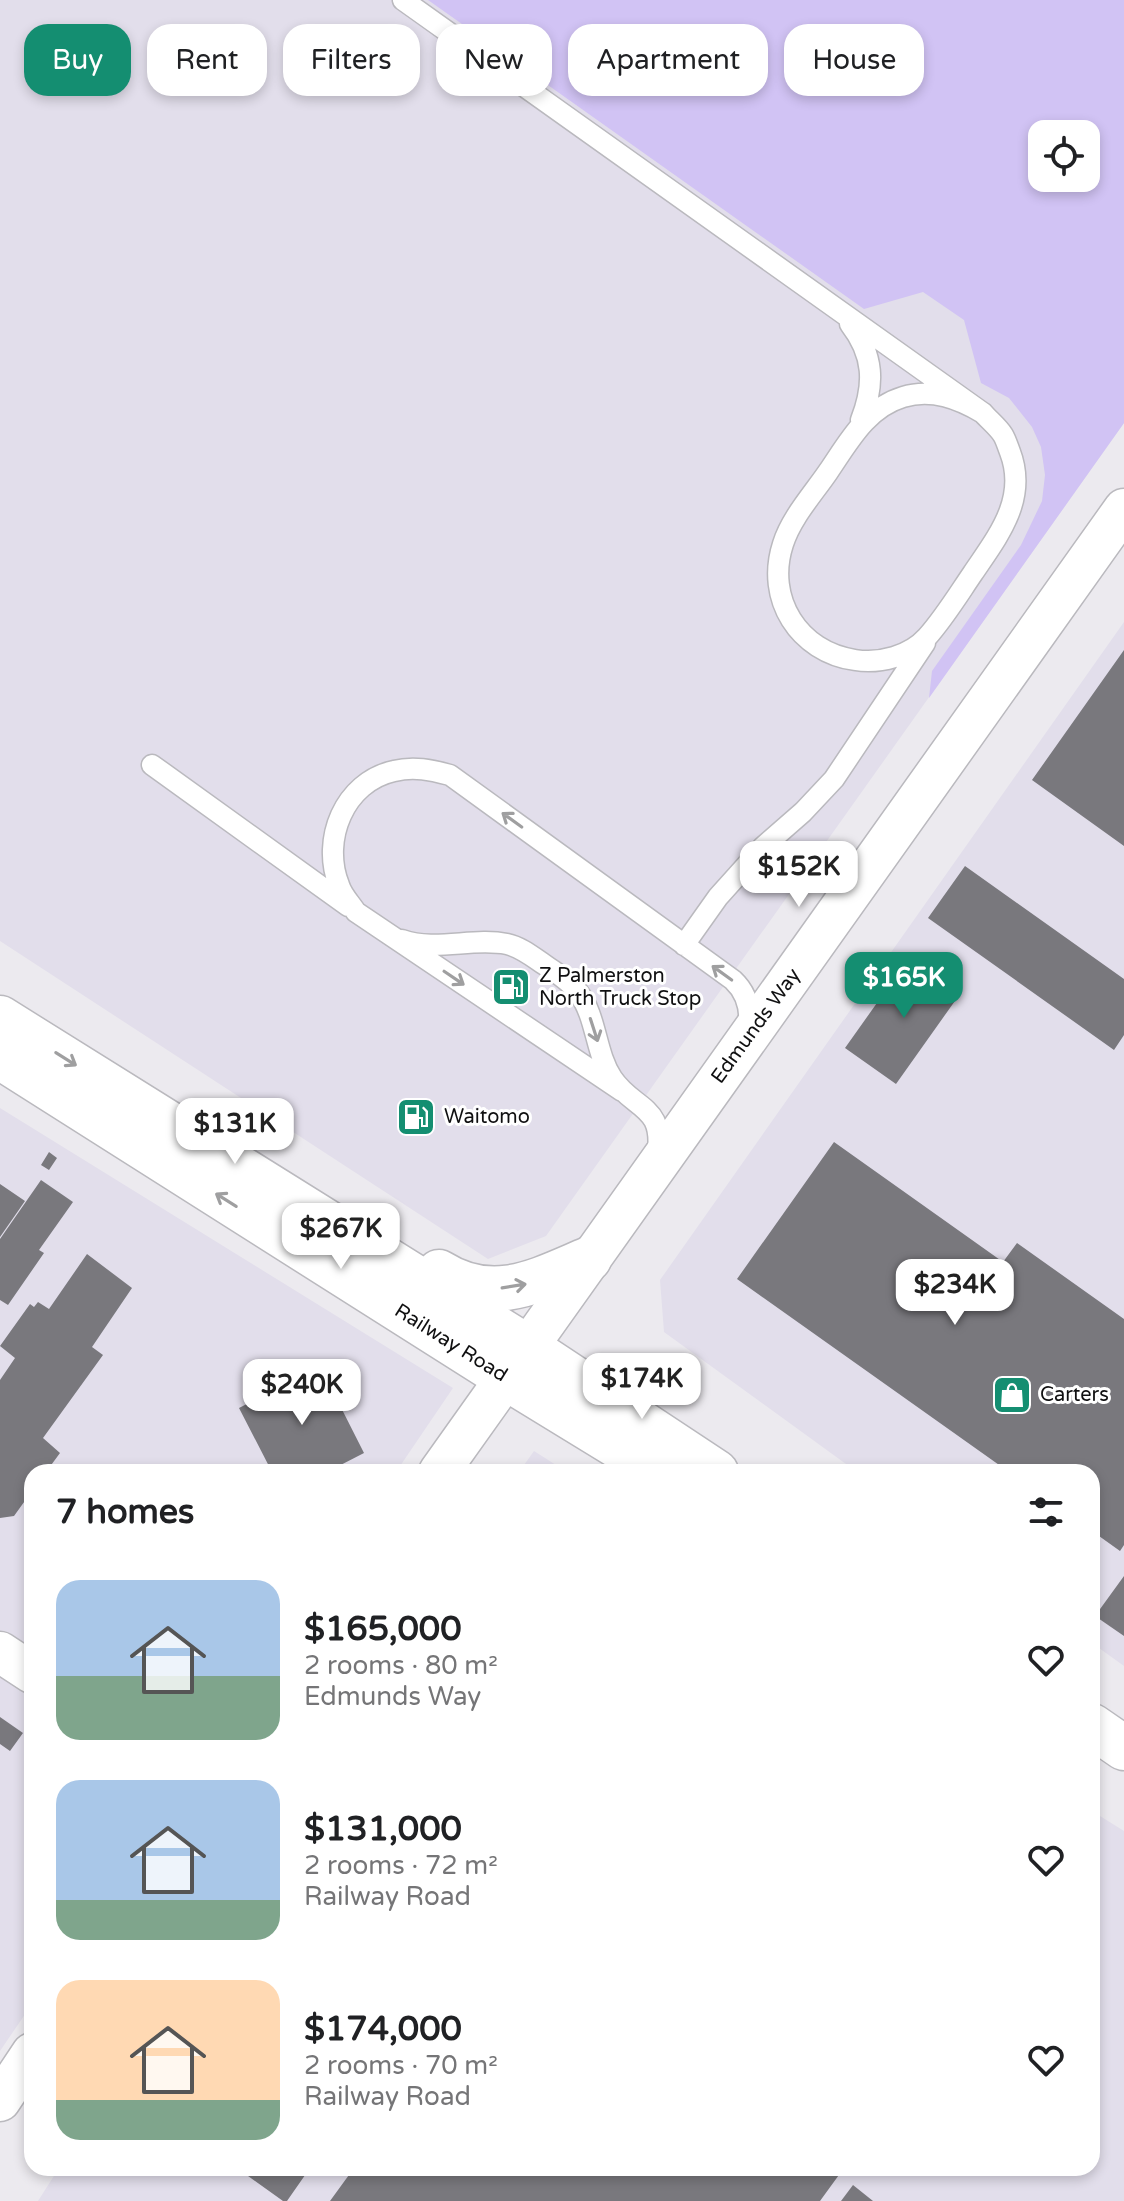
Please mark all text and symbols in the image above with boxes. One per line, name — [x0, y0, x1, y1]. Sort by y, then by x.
chip: Buy — [24, 24, 131, 96]
chip: Rent — [147, 24, 267, 96]
chip: Filters — [283, 24, 420, 96]
chip: New — [436, 24, 552, 96]
chip: Apartment — [568, 24, 768, 96]
chip: House — [784, 24, 924, 96]
map controls — [1028, 120, 1100, 192]
button: locate — [1028, 120, 1100, 192]
one-way arrow — [502, 811, 524, 828]
pin: $152K — [743, 841, 855, 909]
text: $152K — [758, 851, 840, 882]
pin: $165K — [848, 952, 960, 1020]
text: $165K — [863, 962, 945, 993]
place label: Z Palmerston North Truck Stop — [539, 964, 701, 1011]
street label: Edmunds Way — [706, 964, 806, 1088]
one-way arrow — [712, 964, 734, 981]
fuel station icon: Z Palmerston North Truck Stop — [490, 966, 532, 1008]
one-way arrow — [442, 970, 465, 986]
one-way arrow — [588, 1018, 603, 1043]
one-way arrow — [54, 1051, 77, 1067]
fuel station icon: Waitomo — [395, 1096, 437, 1138]
pin: $131K — [179, 1098, 291, 1166]
place label: Waitomo — [444, 1105, 530, 1129]
text: $131K — [194, 1108, 276, 1139]
one-way arrow — [215, 1191, 238, 1207]
pin: $267K — [285, 1203, 397, 1271]
text: $267K — [300, 1213, 382, 1244]
pin: $234K — [899, 1259, 1011, 1327]
text: $234K — [914, 1269, 996, 1300]
one-way arrow — [501, 1278, 526, 1293]
street label: Railway Road — [390, 1299, 512, 1387]
pin: $174K — [586, 1353, 698, 1421]
pin: $240K — [246, 1359, 358, 1427]
text: $174K — [601, 1363, 683, 1394]
text: $240K — [261, 1369, 343, 1400]
shop icon: Carters — [991, 1374, 1033, 1416]
place label: Carters — [1040, 1383, 1109, 1407]
icon: filters — [1024, 1490, 1068, 1534]
text: 7 homes — [56, 1492, 194, 1533]
text: $165,000 — [304, 1609, 462, 1650]
icon: home — [120, 1612, 216, 1708]
icon: heart — [1024, 1638, 1068, 1682]
text: 2 rooms · 80 m² — [304, 1650, 498, 1681]
text: Edmunds Way — [304, 1681, 481, 1712]
text: $131,000 — [304, 1809, 462, 1850]
icon: home — [120, 1812, 216, 1908]
icon: heart — [1024, 1838, 1068, 1882]
text: 2 rooms · 72 m² — [304, 1850, 498, 1881]
text: Railway Road — [304, 1881, 471, 1912]
text: $174,000 — [304, 2009, 462, 2050]
icon: home — [120, 2012, 216, 2108]
icon: heart — [1024, 2038, 1068, 2082]
text: 2 rooms · 70 m² — [304, 2050, 498, 2081]
text: Railway Road — [304, 2081, 471, 2112]

